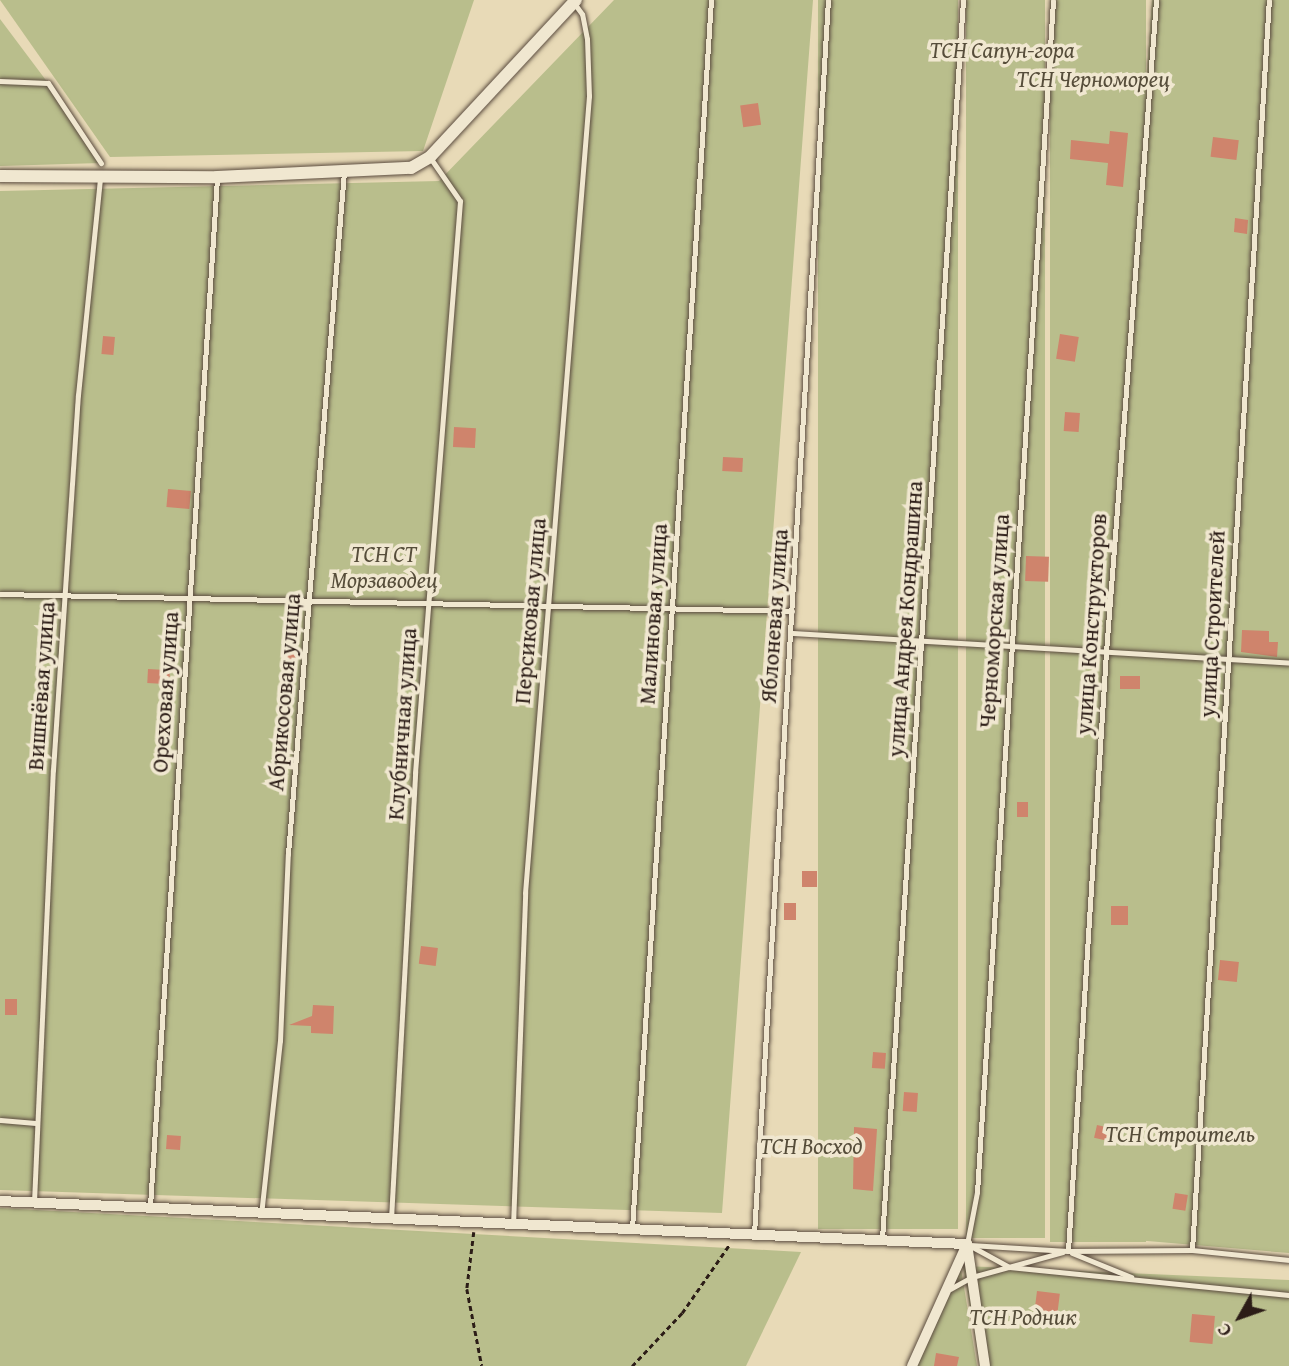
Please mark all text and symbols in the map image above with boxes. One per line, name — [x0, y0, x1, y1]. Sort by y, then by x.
park label: ТСН Сапун-гора — [929, 36, 1075, 64]
park label: ТСН Черноморец — [1016, 65, 1170, 93]
street label: улица Андрея Кондрашина — [882, 480, 928, 758]
street label: улица Конструкторов — [1069, 512, 1113, 736]
street label: Черноморская улица — [973, 513, 1015, 729]
street label: Персиковая улица — [508, 517, 552, 705]
street label: Малиновая улица — [633, 523, 673, 705]
street label: Яблоневая улица — [754, 528, 794, 704]
street label: улица Строителей — [1193, 530, 1231, 718]
park label: ТСН СТ Морзаводец — [331, 540, 437, 594]
street label: Абрикосовая улица — [262, 592, 306, 792]
street label: Вишнёвая улица — [21, 601, 61, 771]
street label: Ореховая улица — [146, 610, 184, 774]
street label: Клубничная улица — [382, 627, 422, 821]
park label: ТСН Строитель — [1105, 1120, 1255, 1148]
park label: ТСН Восход — [760, 1132, 862, 1160]
north arrow — [1205, 1282, 1275, 1352]
park label: ТСН Родник — [969, 1303, 1077, 1331]
text: С — [1210, 1317, 1238, 1344]

